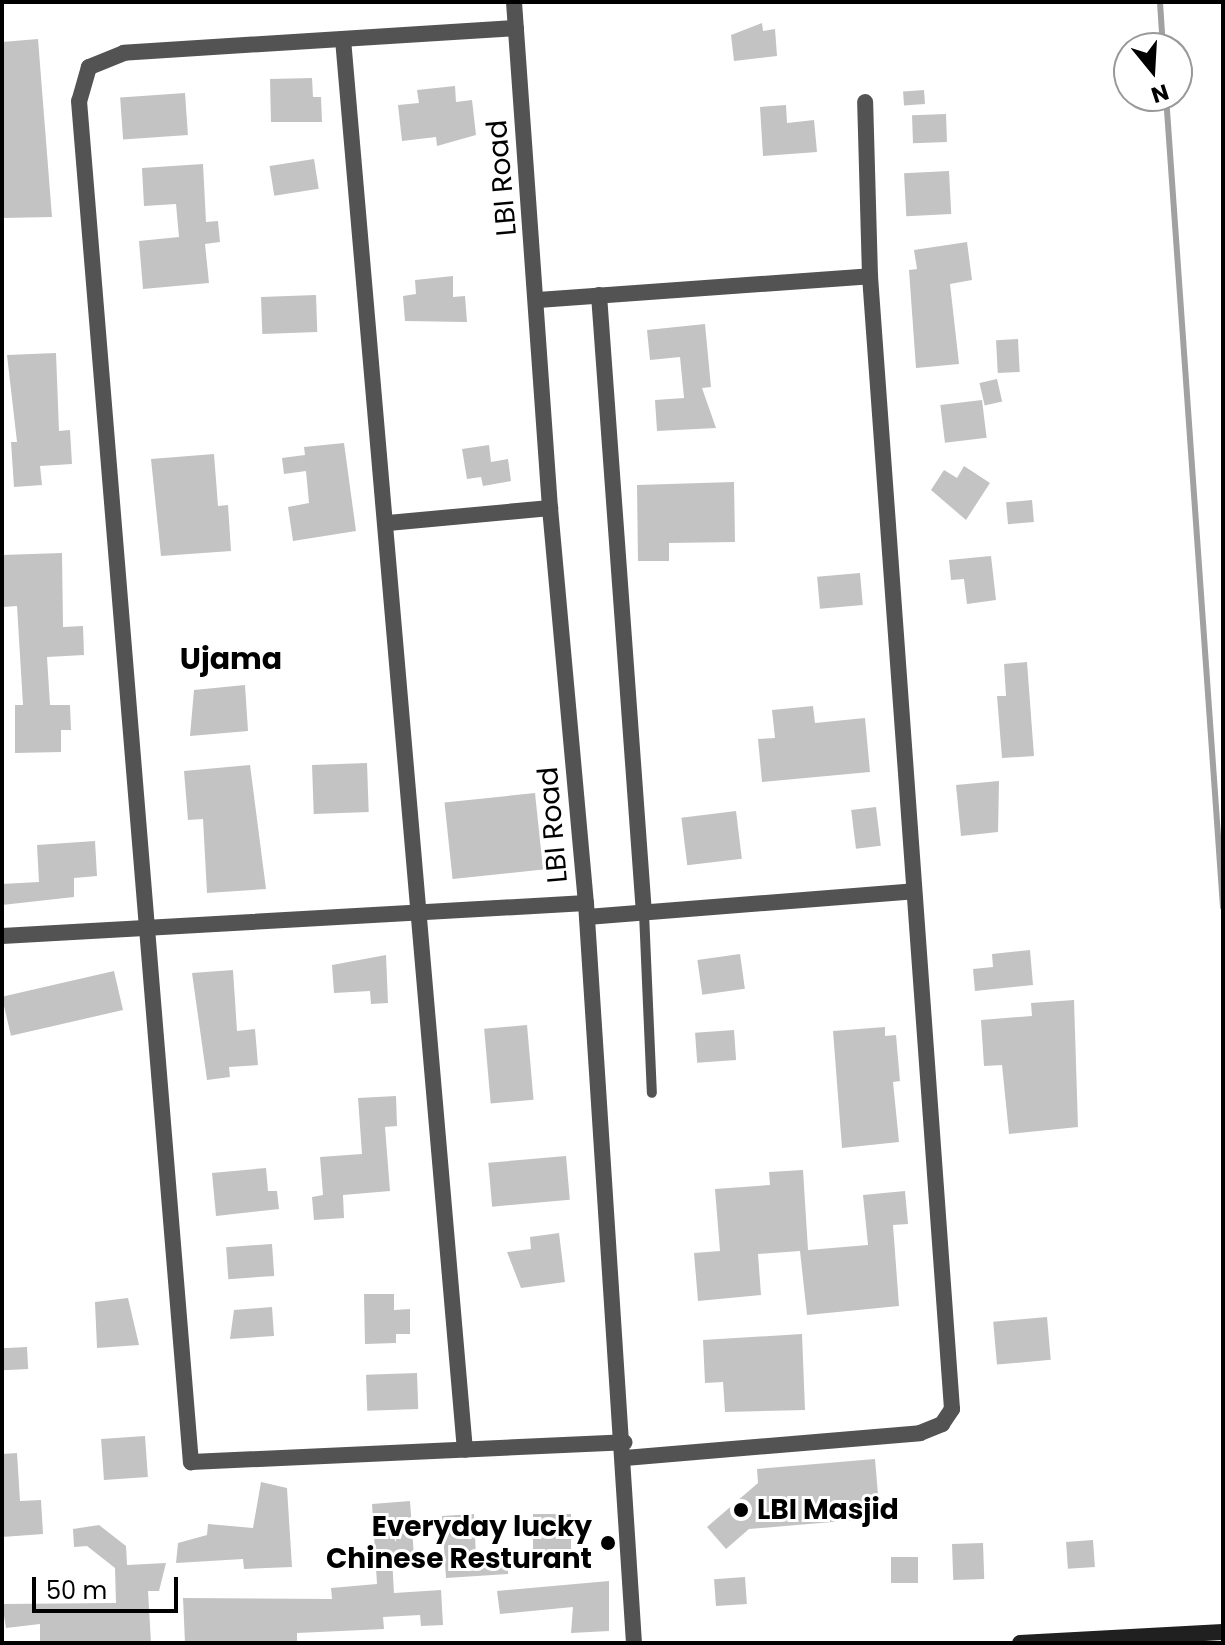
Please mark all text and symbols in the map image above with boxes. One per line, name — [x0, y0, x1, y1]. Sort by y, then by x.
north arrow — [1113, 32, 1193, 112]
text: N — [1147, 76, 1173, 111]
street label: LBI Road — [480, 119, 524, 237]
district label: Ujama — [180, 641, 282, 677]
street label: LBI Road — [531, 766, 575, 884]
place label: LBI Masjid — [757, 1493, 899, 1527]
marker: LBI Masjid — [732, 1501, 750, 1519]
place label: Everyday lucky Chinese Resturant — [326, 1510, 592, 1576]
marker: Everyday lucky Chinese Resturant — [599, 1534, 617, 1552]
scale bar — [36, 1561, 182, 1611]
text: 50 m — [46, 1574, 107, 1607]

